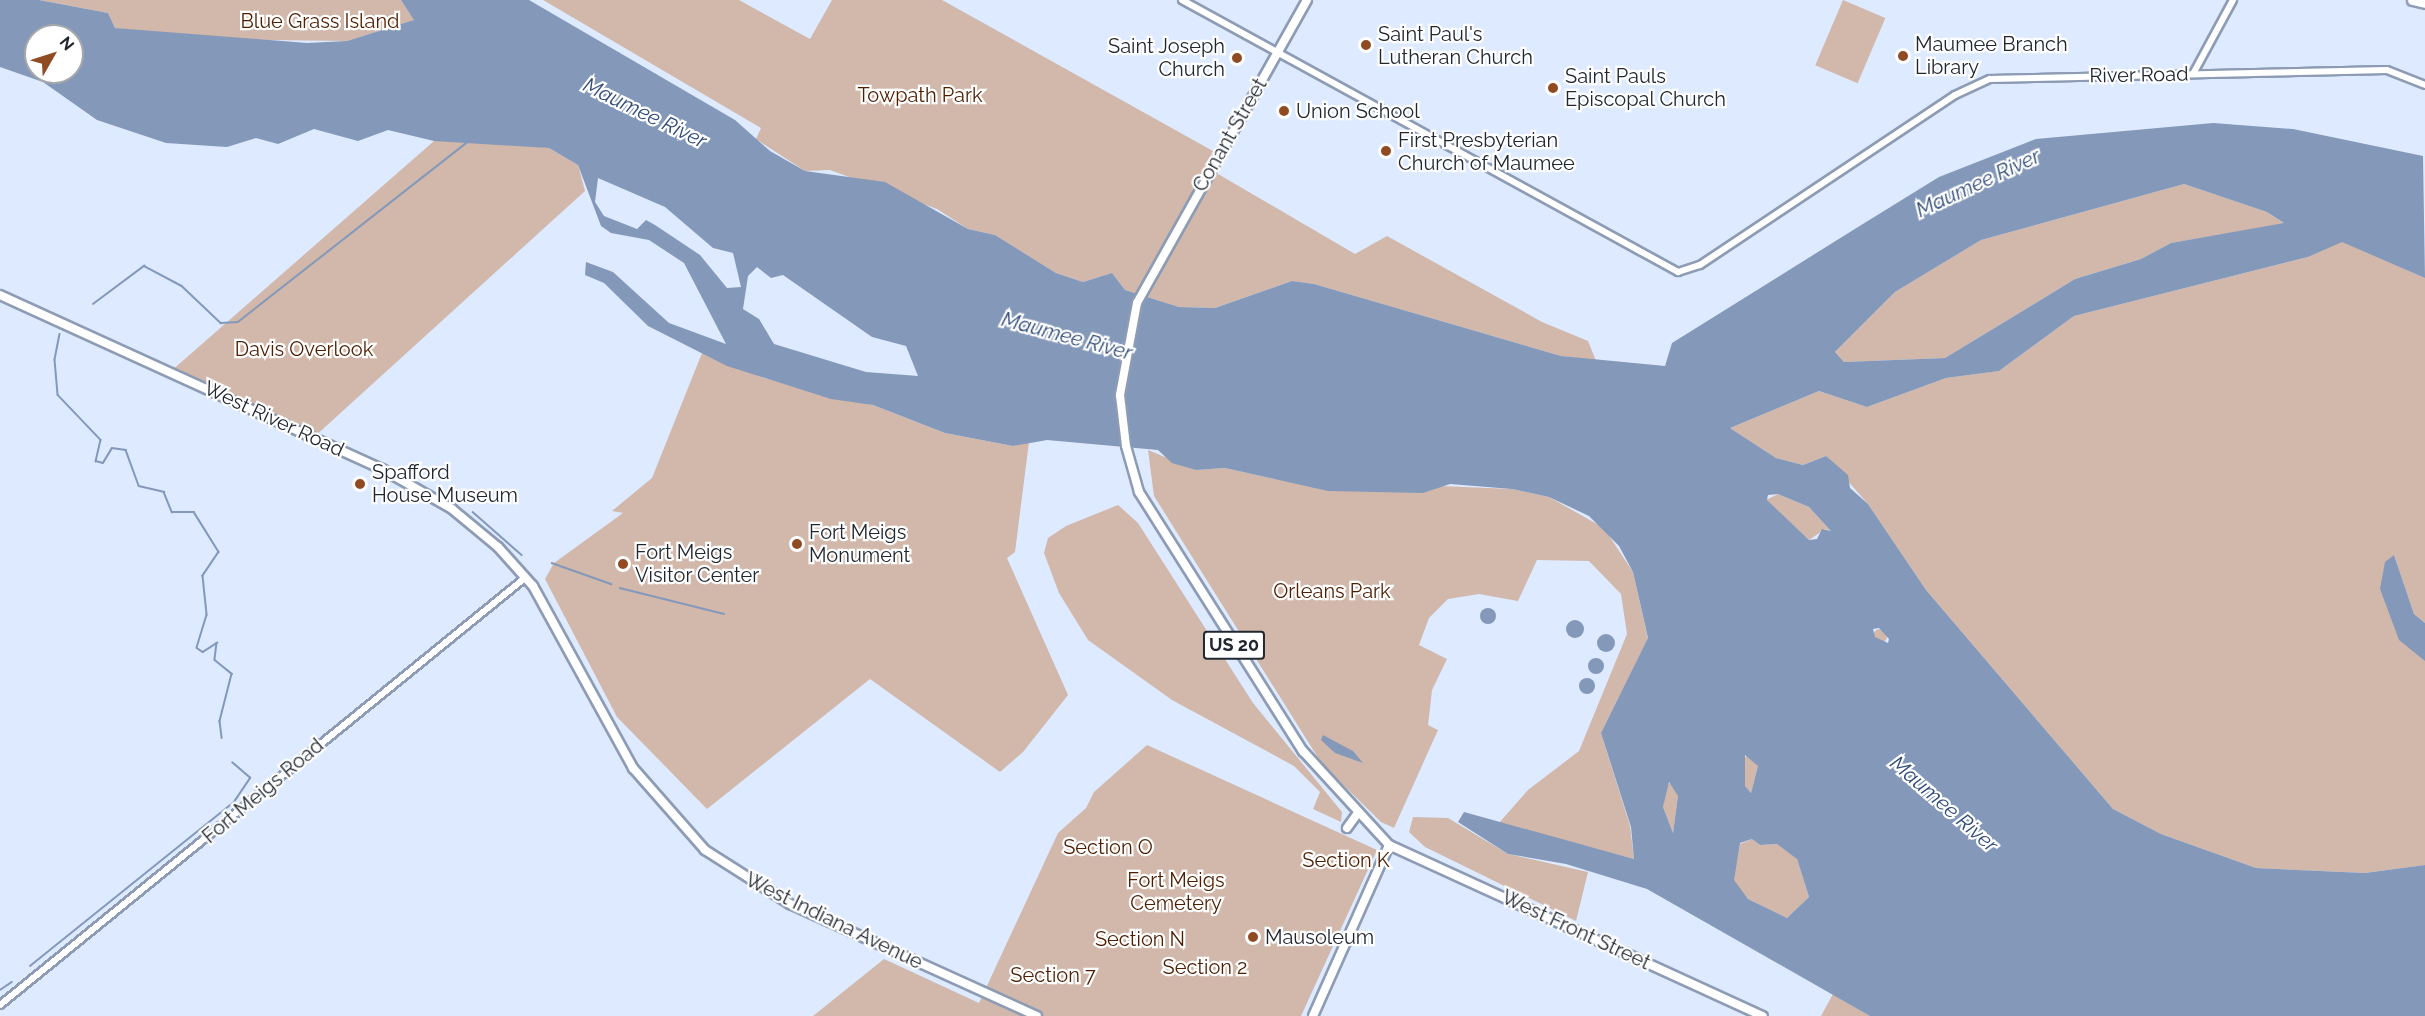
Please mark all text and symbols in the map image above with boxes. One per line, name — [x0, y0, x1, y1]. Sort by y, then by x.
park label: Blue Grass Island — [240, 9, 400, 33]
place label: Saint Paul's Lutheran Church — [1378, 22, 1533, 69]
north arrow — [24, 24, 84, 84]
text: N — [56, 33, 78, 54]
place label: Maumee Branch Library — [1915, 33, 2068, 80]
place label: Saint Joseph Church — [1107, 34, 1225, 81]
marker: Saint Paul's Lutheran Church — [1359, 38, 1373, 52]
marker: Maumee Branch Library — [1896, 49, 1910, 63]
marker: Saint Joseph Church — [1230, 51, 1244, 65]
street label: River Road — [2089, 62, 2189, 88]
place label: Saint Pauls Episcopal Church — [1565, 64, 1727, 111]
water label: Maumee River — [579, 72, 711, 154]
street label: Conant Street — [1188, 74, 1272, 196]
marker: Saint Pauls Episcopal Church — [1546, 81, 1560, 95]
park label: Towpath Park — [857, 83, 983, 107]
place label: Union School — [1296, 99, 1420, 123]
marker: Union School — [1277, 104, 1291, 118]
place label: First Presbyterian Church of Maumee — [1398, 128, 1575, 175]
water label: Maumee River — [1912, 143, 2044, 223]
marker: First Presbyterian Church of Maumee — [1379, 144, 1393, 158]
water label: Maumee River — [999, 306, 1135, 366]
park label: Davis Overlook — [235, 337, 373, 361]
street label: West River Road — [200, 376, 348, 462]
place label: Spafford House Museum — [372, 460, 518, 507]
marker: Spafford House Museum — [353, 477, 367, 491]
place label: Fort Meigs Monument — [809, 520, 910, 567]
marker: Fort Meigs Monument — [790, 537, 804, 551]
place label: Fort Meigs Visitor Center — [635, 540, 760, 587]
marker: Fort Meigs Visitor Center — [616, 557, 630, 571]
park label: Orleans Park — [1273, 579, 1391, 603]
road number: US 20 — [1202, 630, 1266, 660]
street label: Fort Meigs Road — [198, 733, 328, 849]
water label: Maumee River — [1885, 750, 2003, 858]
park label: Section O — [1063, 835, 1153, 859]
park label: Section K — [1302, 848, 1390, 872]
street label: West Indiana Avenue — [741, 867, 927, 975]
park label: Fort Meigs Cemetery — [1127, 869, 1225, 916]
street label: West Front Street — [1498, 885, 1654, 975]
place label: Mausoleum — [1265, 925, 1374, 949]
park label: Section N — [1095, 927, 1185, 951]
marker: Mausoleum — [1246, 930, 1260, 944]
park label: Section 2 — [1163, 955, 1247, 979]
park label: Section 7 — [1010, 963, 1096, 987]

